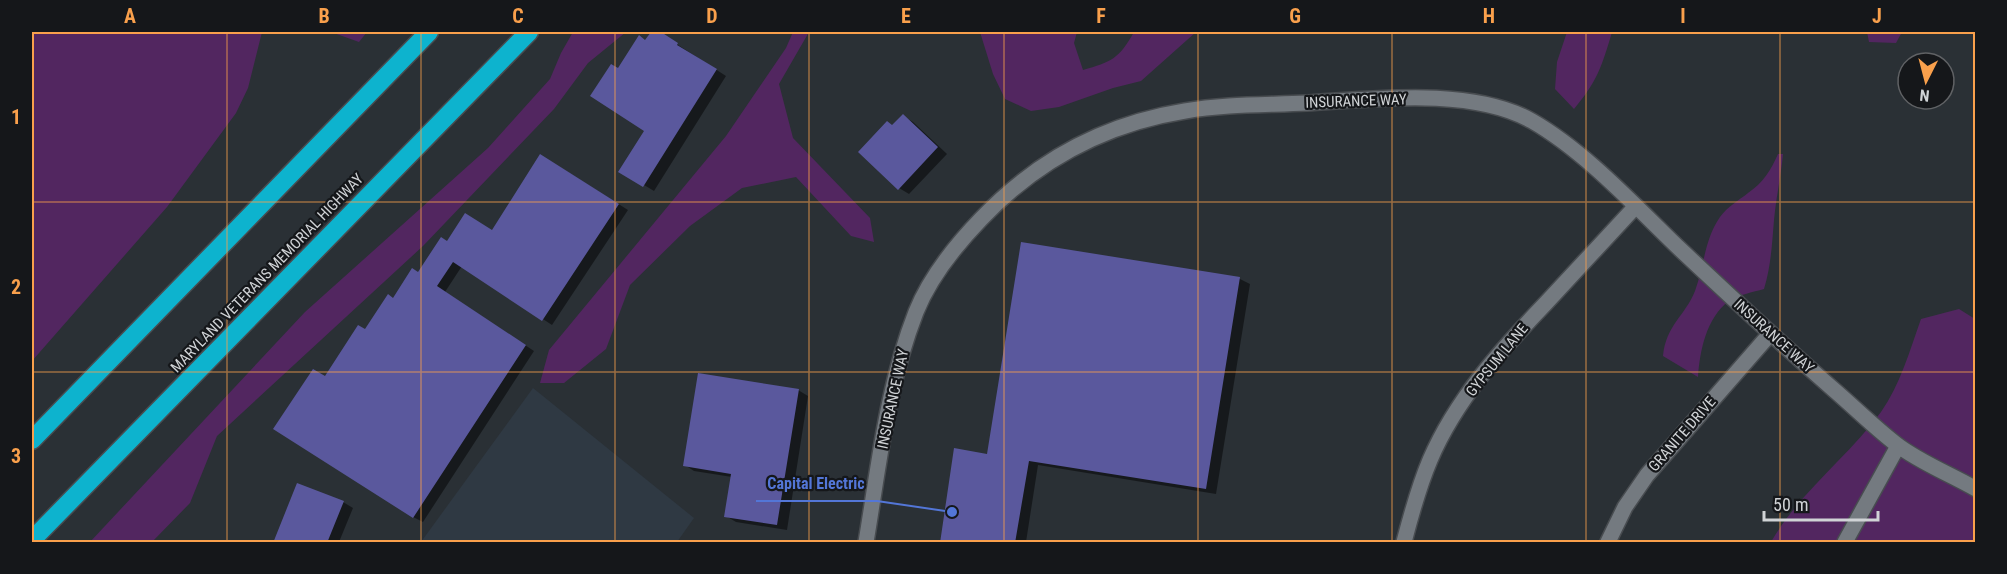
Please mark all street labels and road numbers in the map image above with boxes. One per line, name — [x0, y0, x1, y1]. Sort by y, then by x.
street label: INSURANCE WAY — [1305, 90, 1407, 112]
street label: MARYLAND VETERANS MEMORIAL HIGHWAY — [167, 170, 367, 376]
street label: INSURANCE WAY — [1730, 295, 1818, 377]
street label: GYPSUM LANE — [1462, 320, 1532, 400]
street label: INSURANCE WAY — [874, 347, 912, 451]
street label: GRANITE DRIVE — [1645, 393, 1719, 475]

